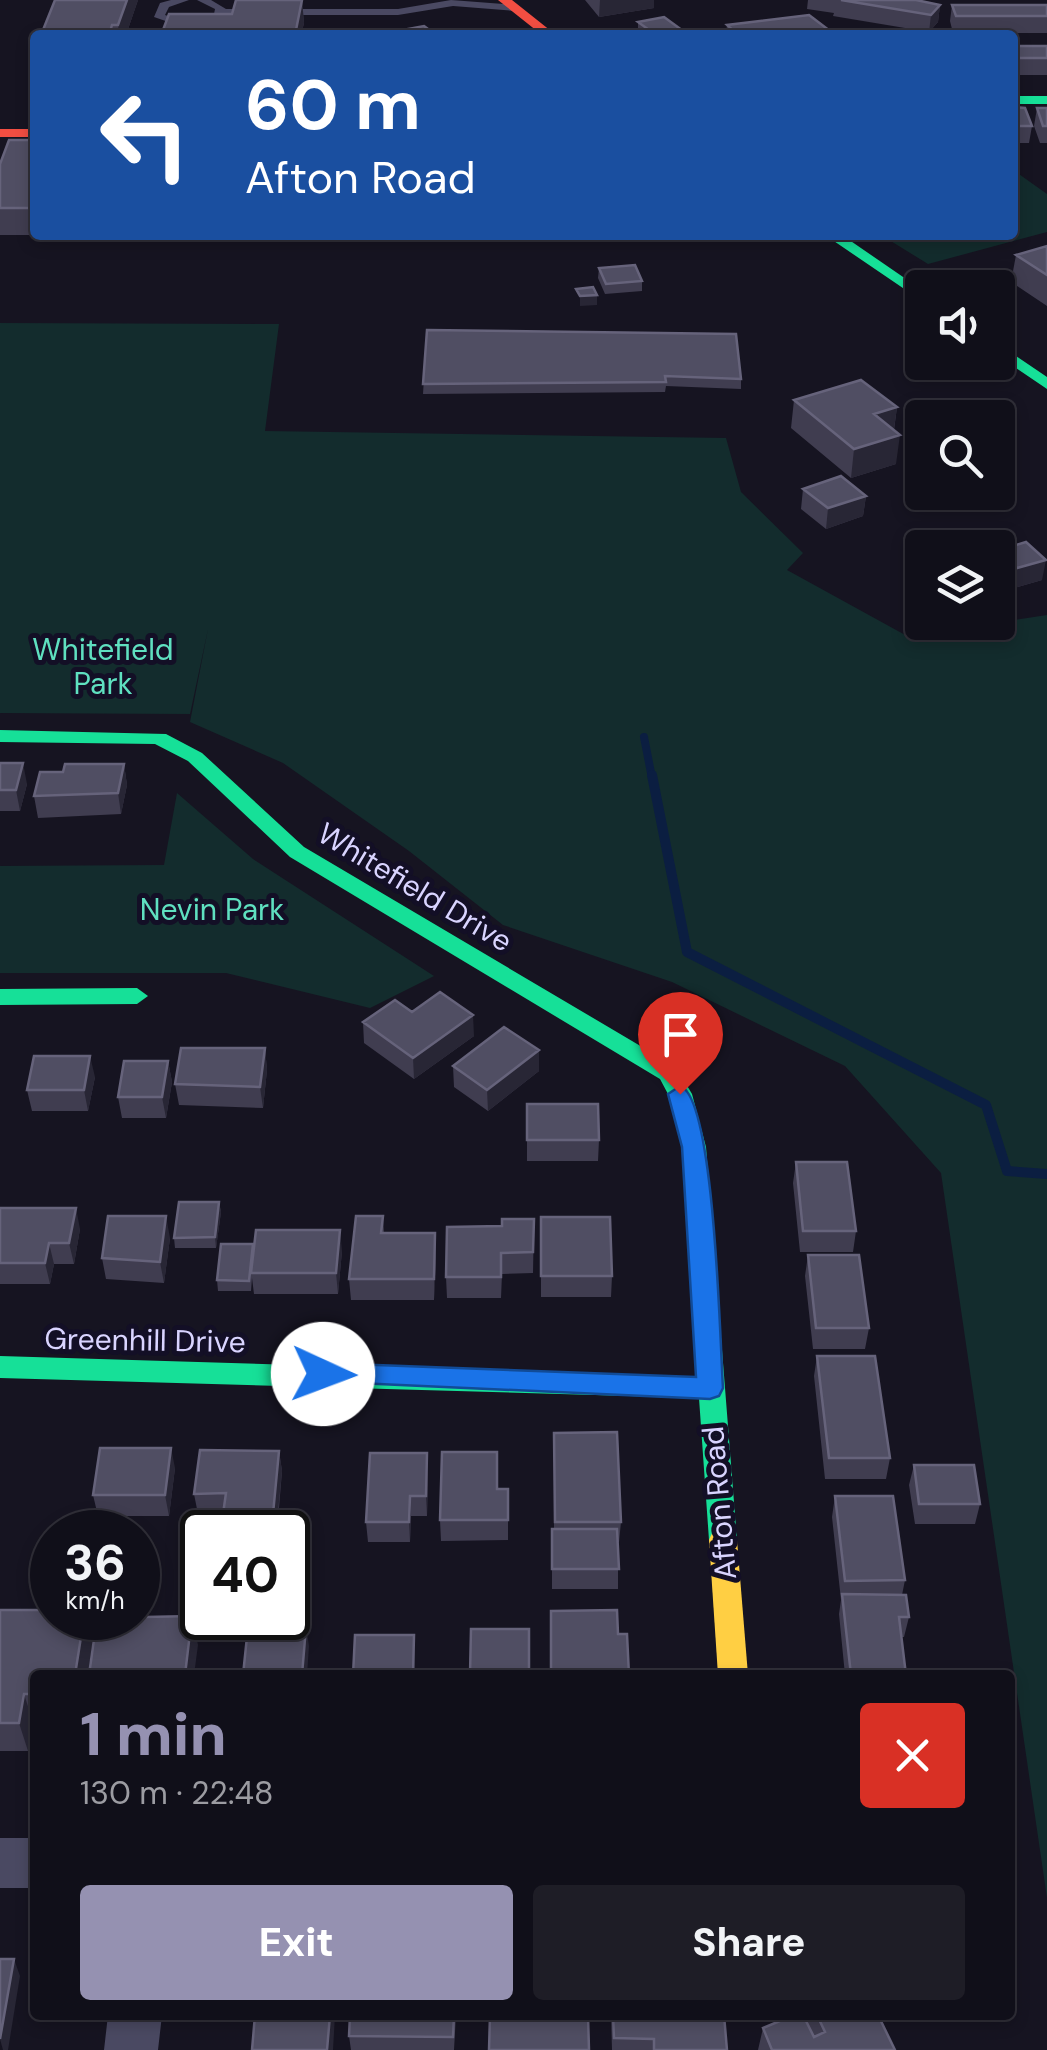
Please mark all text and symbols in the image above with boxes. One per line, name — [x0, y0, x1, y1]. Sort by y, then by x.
text: 60 m — [245, 60, 421, 151]
icon: left — [80, 70, 210, 200]
text: Afton Road — [245, 148, 476, 207]
map controls — [905, 270, 1015, 640]
button: sound — [905, 270, 1015, 380]
button: search — [905, 400, 1015, 510]
button: layers — [905, 530, 1015, 640]
park label: Whitefield Park — [32, 630, 174, 703]
street label: Whitefield Drive — [311, 814, 519, 960]
park label: Nevin Park — [140, 890, 284, 929]
pin — [638, 992, 723, 1095]
icon: arrive — [653, 1007, 708, 1062]
street label: Greenhill Drive — [44, 1319, 246, 1361]
position arrow — [271, 1322, 375, 1426]
street label: Afton Road — [693, 1425, 745, 1581]
speed limit sign: 40 — [180, 1510, 310, 1640]
text: 36 — [64, 1530, 126, 1596]
text: km/h — [65, 1584, 125, 1617]
text: 1 min — [80, 1695, 227, 1774]
button: close — [860, 1703, 965, 1808]
text: 130 m · 22:48 — [80, 1772, 273, 1814]
button: Exit — [80, 1885, 513, 2000]
button: Share — [533, 1885, 965, 2000]

